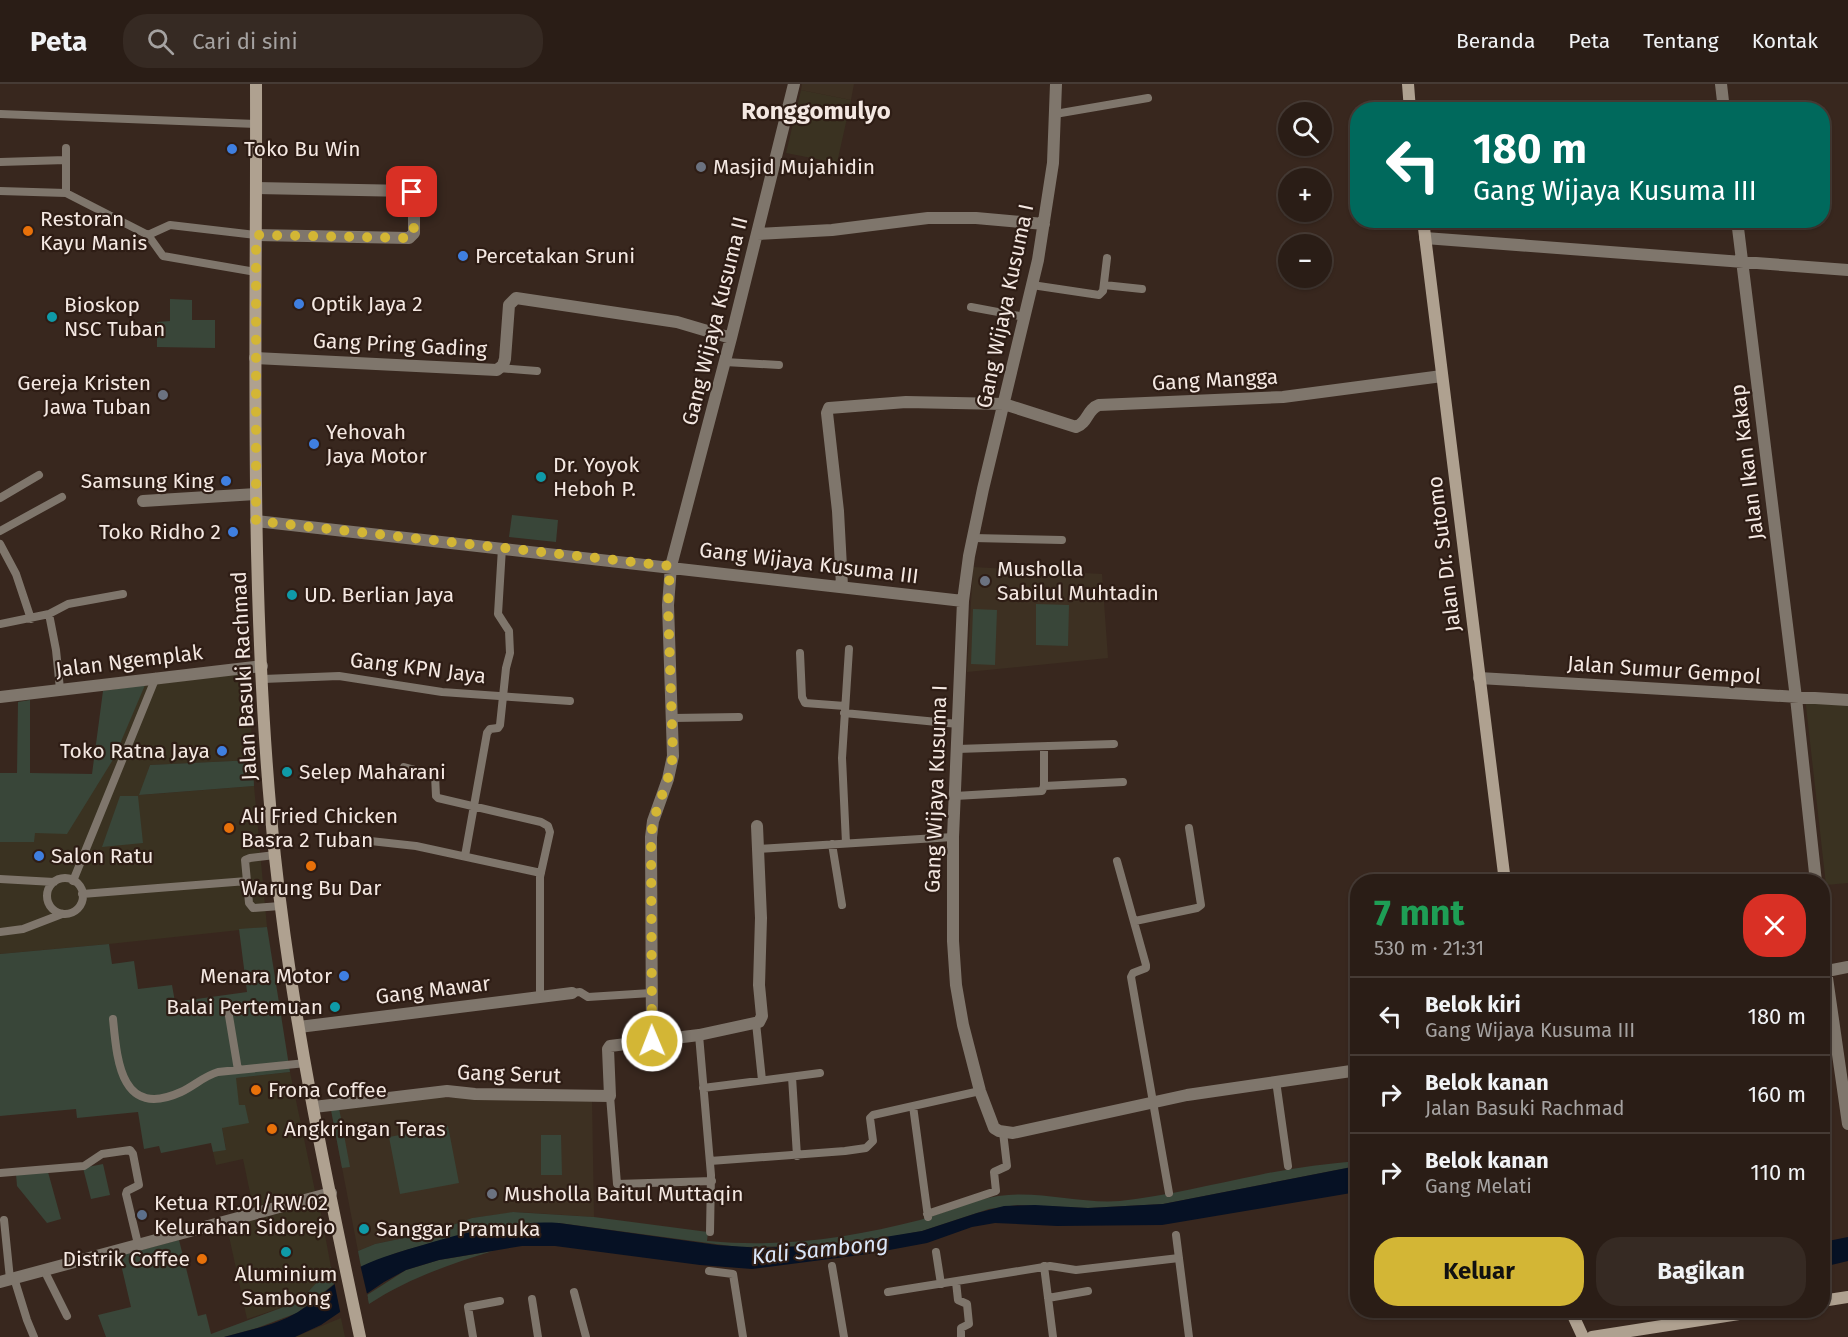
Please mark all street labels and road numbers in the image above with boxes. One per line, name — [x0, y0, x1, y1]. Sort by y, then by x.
street label: Gang Wijaya Kusuma I — [971, 201, 1039, 411]
street label: Gang Wijaya Kusuma II — [676, 214, 754, 428]
street label: Gang Pring Gading — [312, 327, 488, 363]
street label: Gang Mangga — [1151, 364, 1279, 396]
street label: Jalan Ikan Kakap — [1725, 383, 1769, 541]
street label: Jalan Dr. Sutomo — [1422, 475, 1466, 633]
street label: Gang Wijaya Kusuma III — [698, 537, 920, 589]
street label: Jalan Basuki Rachmad — [226, 571, 262, 781]
street label: Jalan Ngemplak — [54, 639, 204, 683]
street label: Gang KPN Jaya — [348, 647, 488, 689]
street label: Jalan Sumur Gempol — [1566, 650, 1762, 690]
street label: Gang Wijaya Kusuma I — [919, 684, 953, 894]
street label: Gang Mawar — [374, 970, 492, 1010]
street label: Gang Serut — [456, 1059, 562, 1089]

